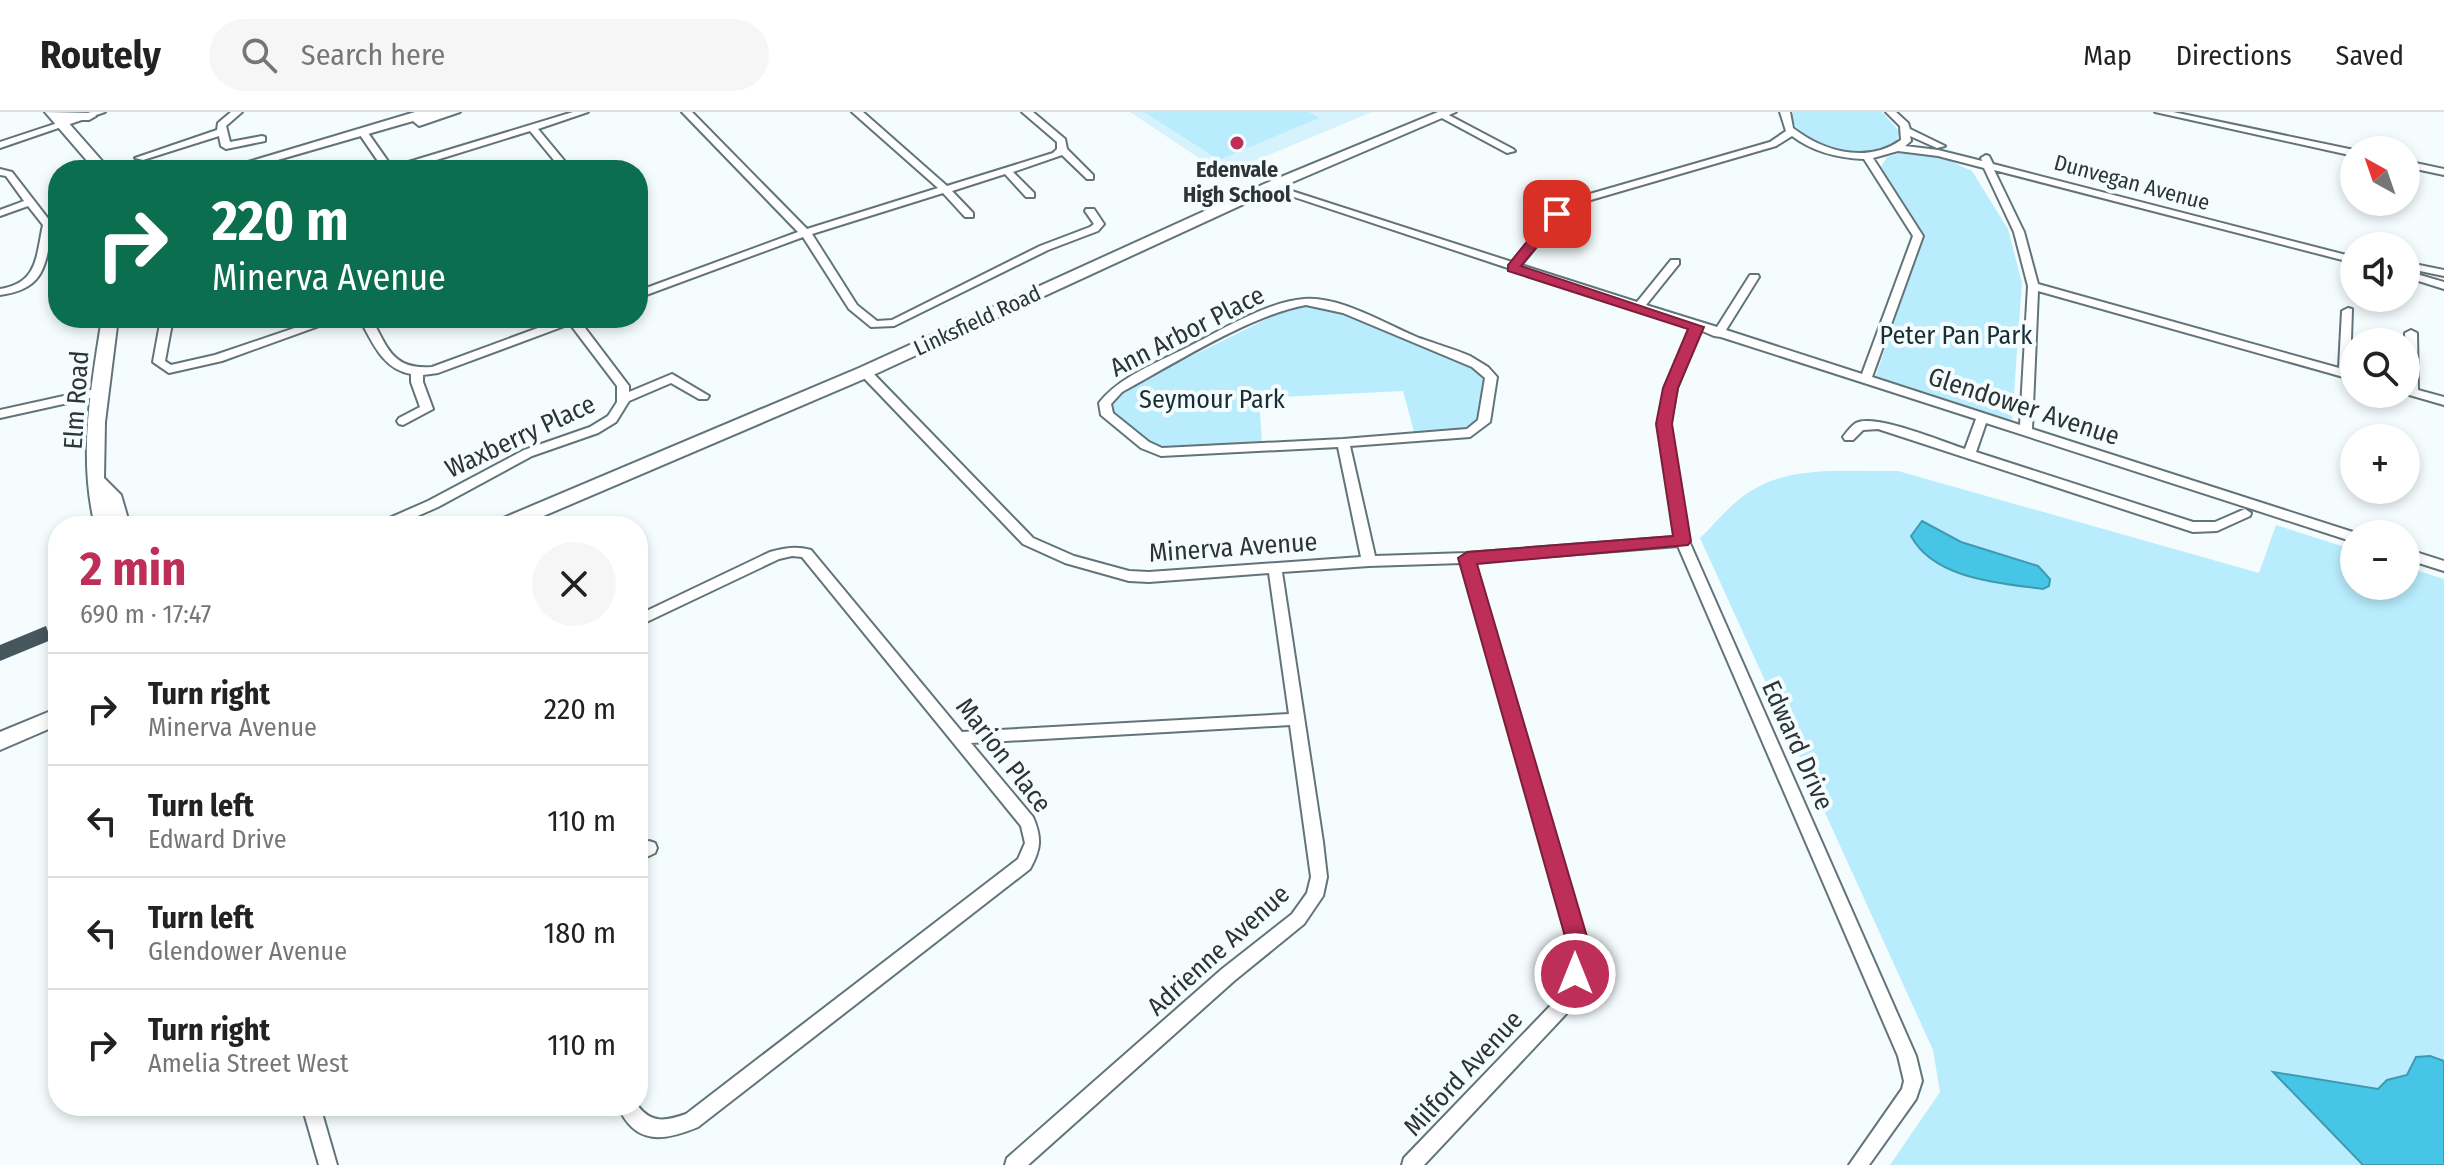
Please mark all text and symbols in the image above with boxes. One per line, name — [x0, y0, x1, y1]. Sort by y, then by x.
search box — [209, 19, 769, 91]
text: Routely — [40, 32, 161, 78]
icon: search — [237, 33, 281, 77]
text: Search here — [301, 37, 445, 73]
text: Map — [2083, 39, 2132, 72]
text: Directions — [2176, 39, 2292, 72]
text: Saved — [2336, 39, 2404, 72]
marker: Edenvale High School — [1228, 134, 1246, 152]
north arrow — [2340, 136, 2420, 216]
map controls — [2340, 136, 2420, 600]
street label: Dunvegan Avenue — [2051, 149, 2213, 216]
place label: Edenvale High School — [1183, 156, 1292, 208]
pin — [1523, 180, 1591, 248]
text: 220 m — [212, 188, 349, 255]
icon: right — [80, 192, 184, 296]
icon: arrive — [1535, 192, 1579, 236]
button: sound — [2340, 232, 2420, 312]
text: Minerva Avenue — [212, 256, 446, 300]
street label: Linksfield Road — [909, 279, 1045, 362]
street label: Ann Arbor Place — [1105, 279, 1270, 384]
park label: Peter Pan Park — [1880, 320, 2033, 351]
button: search — [2340, 328, 2420, 408]
street label: Elm Road — [58, 350, 95, 450]
street label: Glendower Avenue — [1924, 361, 2123, 452]
park label: Seymour Park — [1139, 384, 1286, 415]
street label: Waxberry Place — [440, 388, 600, 485]
button: + — [2340, 424, 2420, 504]
button: − — [2340, 520, 2420, 600]
street label: Minerva Avenue — [1148, 526, 1318, 569]
text: 2 min — [80, 540, 186, 598]
button: close — [532, 542, 616, 626]
text: 690 m · 17:47 — [80, 599, 211, 630]
text: Turn right — [148, 676, 270, 712]
street label: Edward Drive — [1755, 676, 1840, 815]
icon: right — [80, 687, 124, 731]
text: 220 m — [544, 691, 616, 727]
street label: Marion Place — [949, 692, 1058, 819]
text: Minerva Avenue — [148, 712, 317, 743]
text: Turn left — [148, 788, 254, 824]
icon: left — [80, 799, 124, 843]
text: 110 m — [547, 803, 616, 839]
text: Edward Drive — [148, 824, 286, 855]
street label: Adrienne Avenue — [1141, 878, 1296, 1022]
text: Turn left — [148, 900, 254, 936]
icon: left — [80, 911, 124, 955]
text: 180 m — [544, 915, 616, 951]
position arrow — [1533, 932, 1617, 1016]
text: Glendower Avenue — [148, 936, 347, 967]
street label: Milford Avenue — [1398, 1004, 1529, 1142]
text: Turn right — [148, 1012, 270, 1048]
icon: right — [80, 1023, 124, 1067]
text: 110 m — [547, 1027, 616, 1063]
text: Amelia Street West — [148, 1048, 349, 1079]

